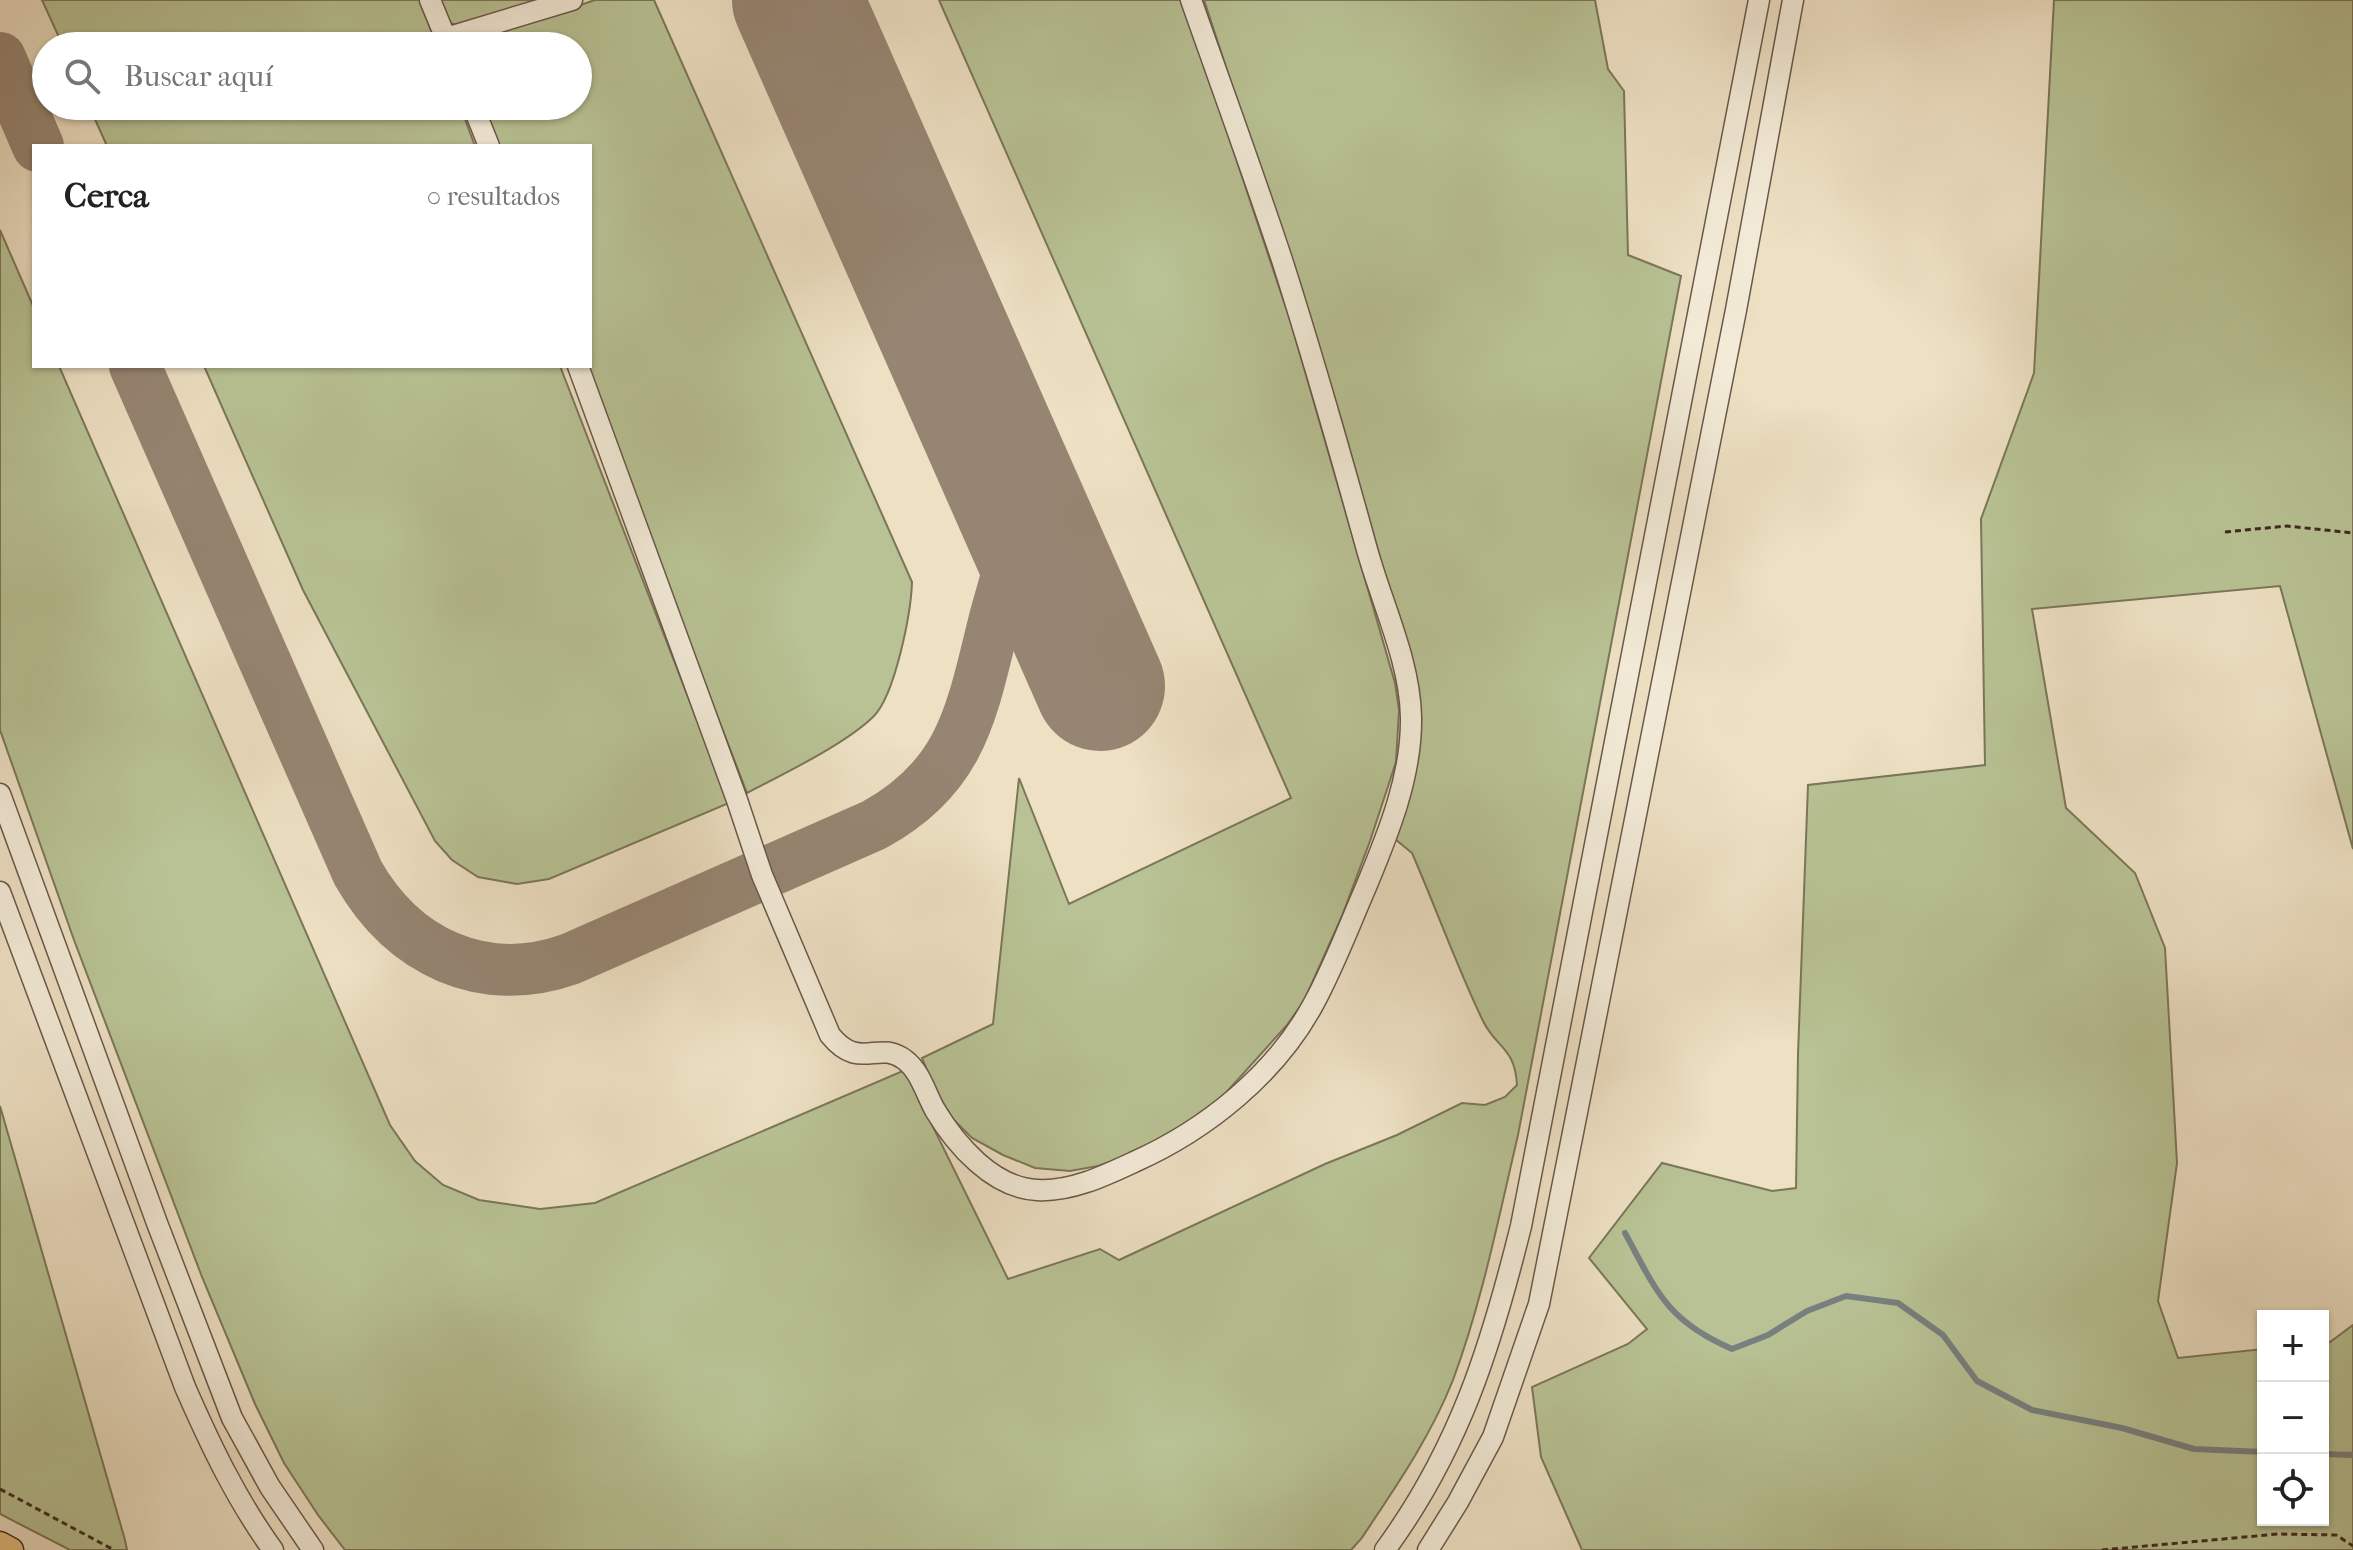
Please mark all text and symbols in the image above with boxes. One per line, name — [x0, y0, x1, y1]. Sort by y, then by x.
search box — [32, 32, 592, 120]
icon: search — [60, 54, 104, 98]
text: Buscar aquí — [124, 59, 273, 94]
text: Cerca — [64, 176, 149, 216]
text: 0 resultados — [427, 181, 560, 212]
map controls — [2257, 1310, 2329, 1526]
button: + — [2257, 1310, 2329, 1382]
button: − — [2257, 1382, 2329, 1454]
button: locate — [2257, 1454, 2329, 1526]

